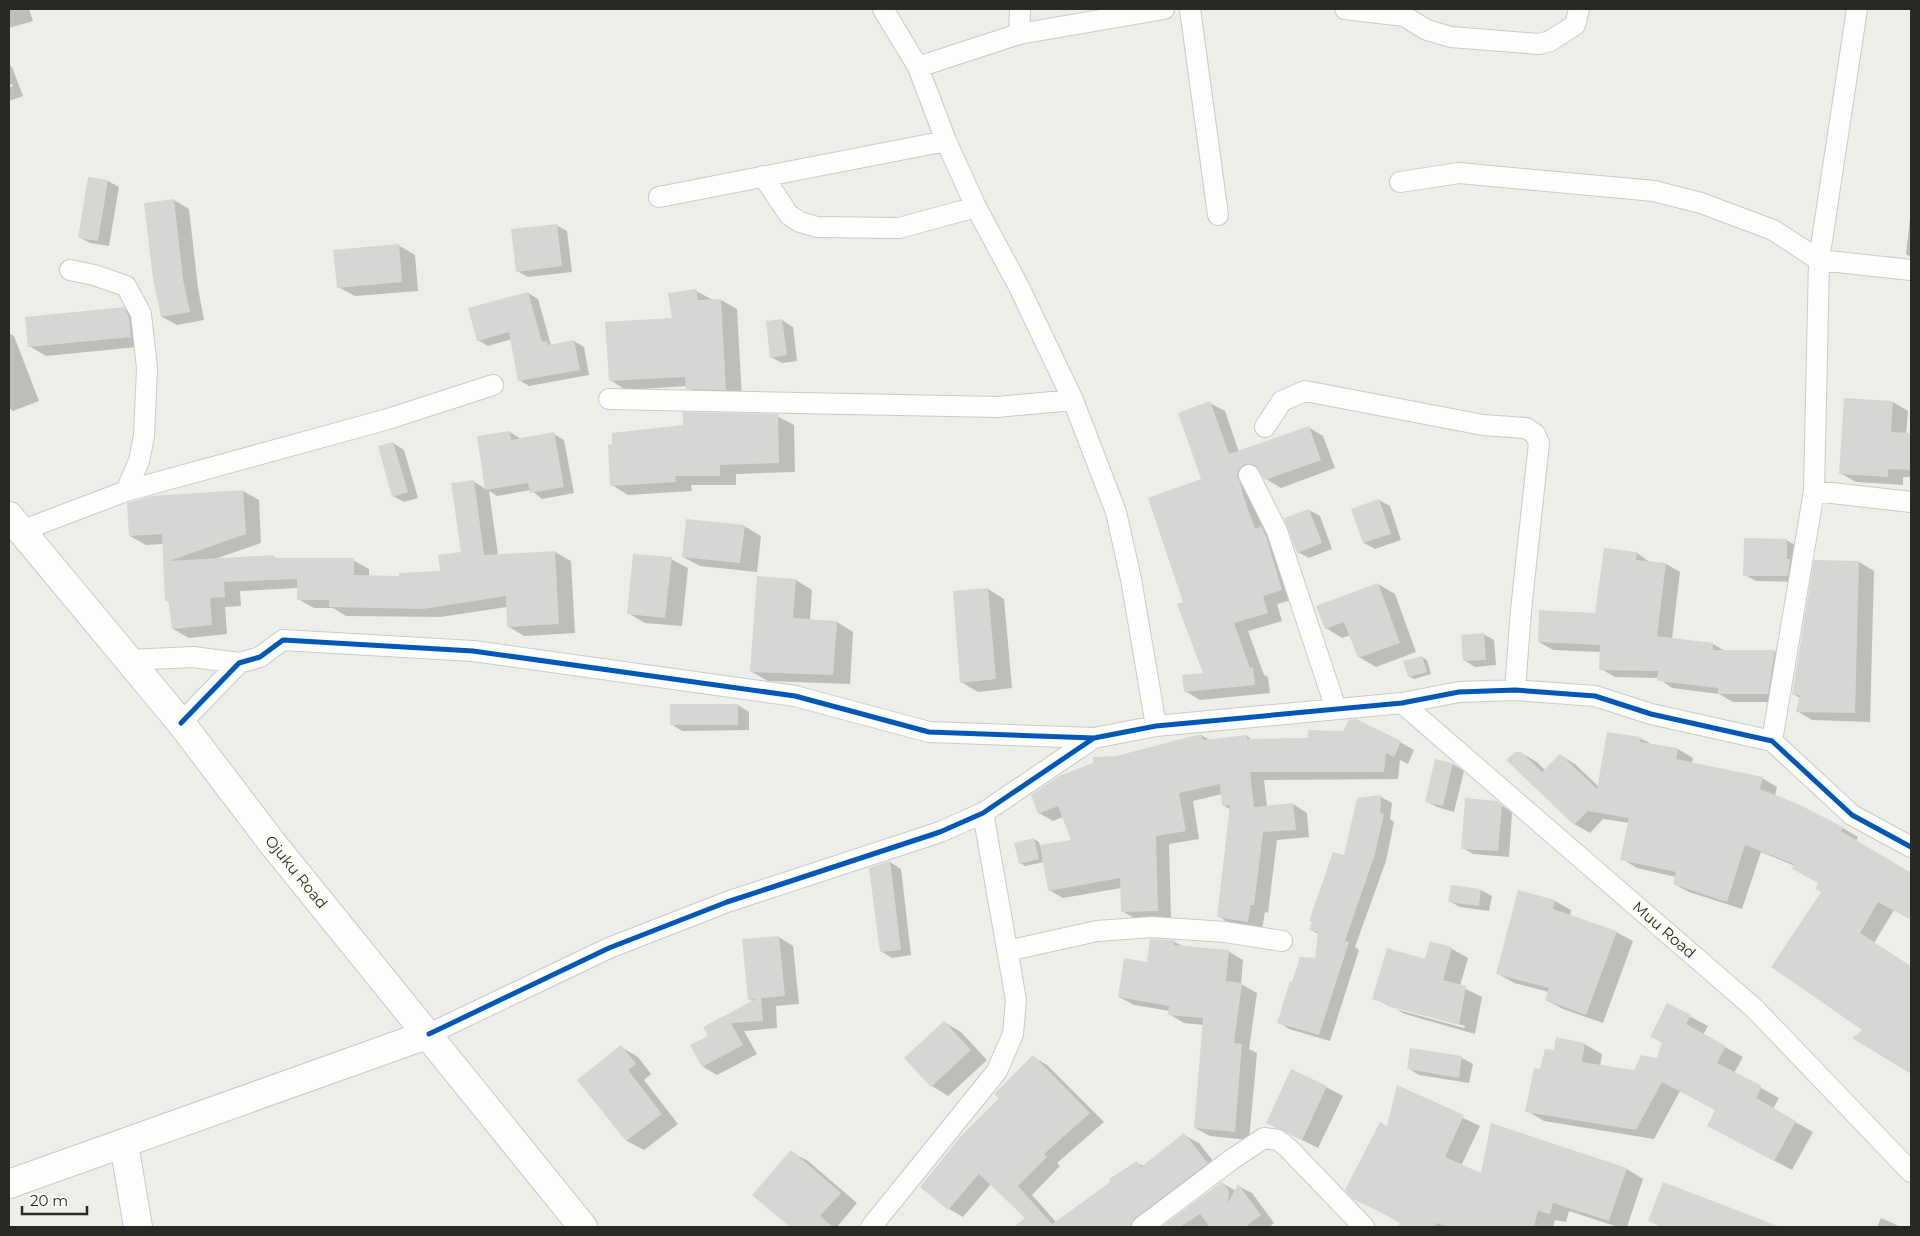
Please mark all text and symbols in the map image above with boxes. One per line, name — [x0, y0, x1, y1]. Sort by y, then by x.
street label: Ojuku Road — [261, 831, 332, 912]
street label: Muu Road — [1629, 897, 1700, 962]
scale bar — [22, 1184, 88, 1216]
text: 20 m — [30, 1191, 68, 1210]

